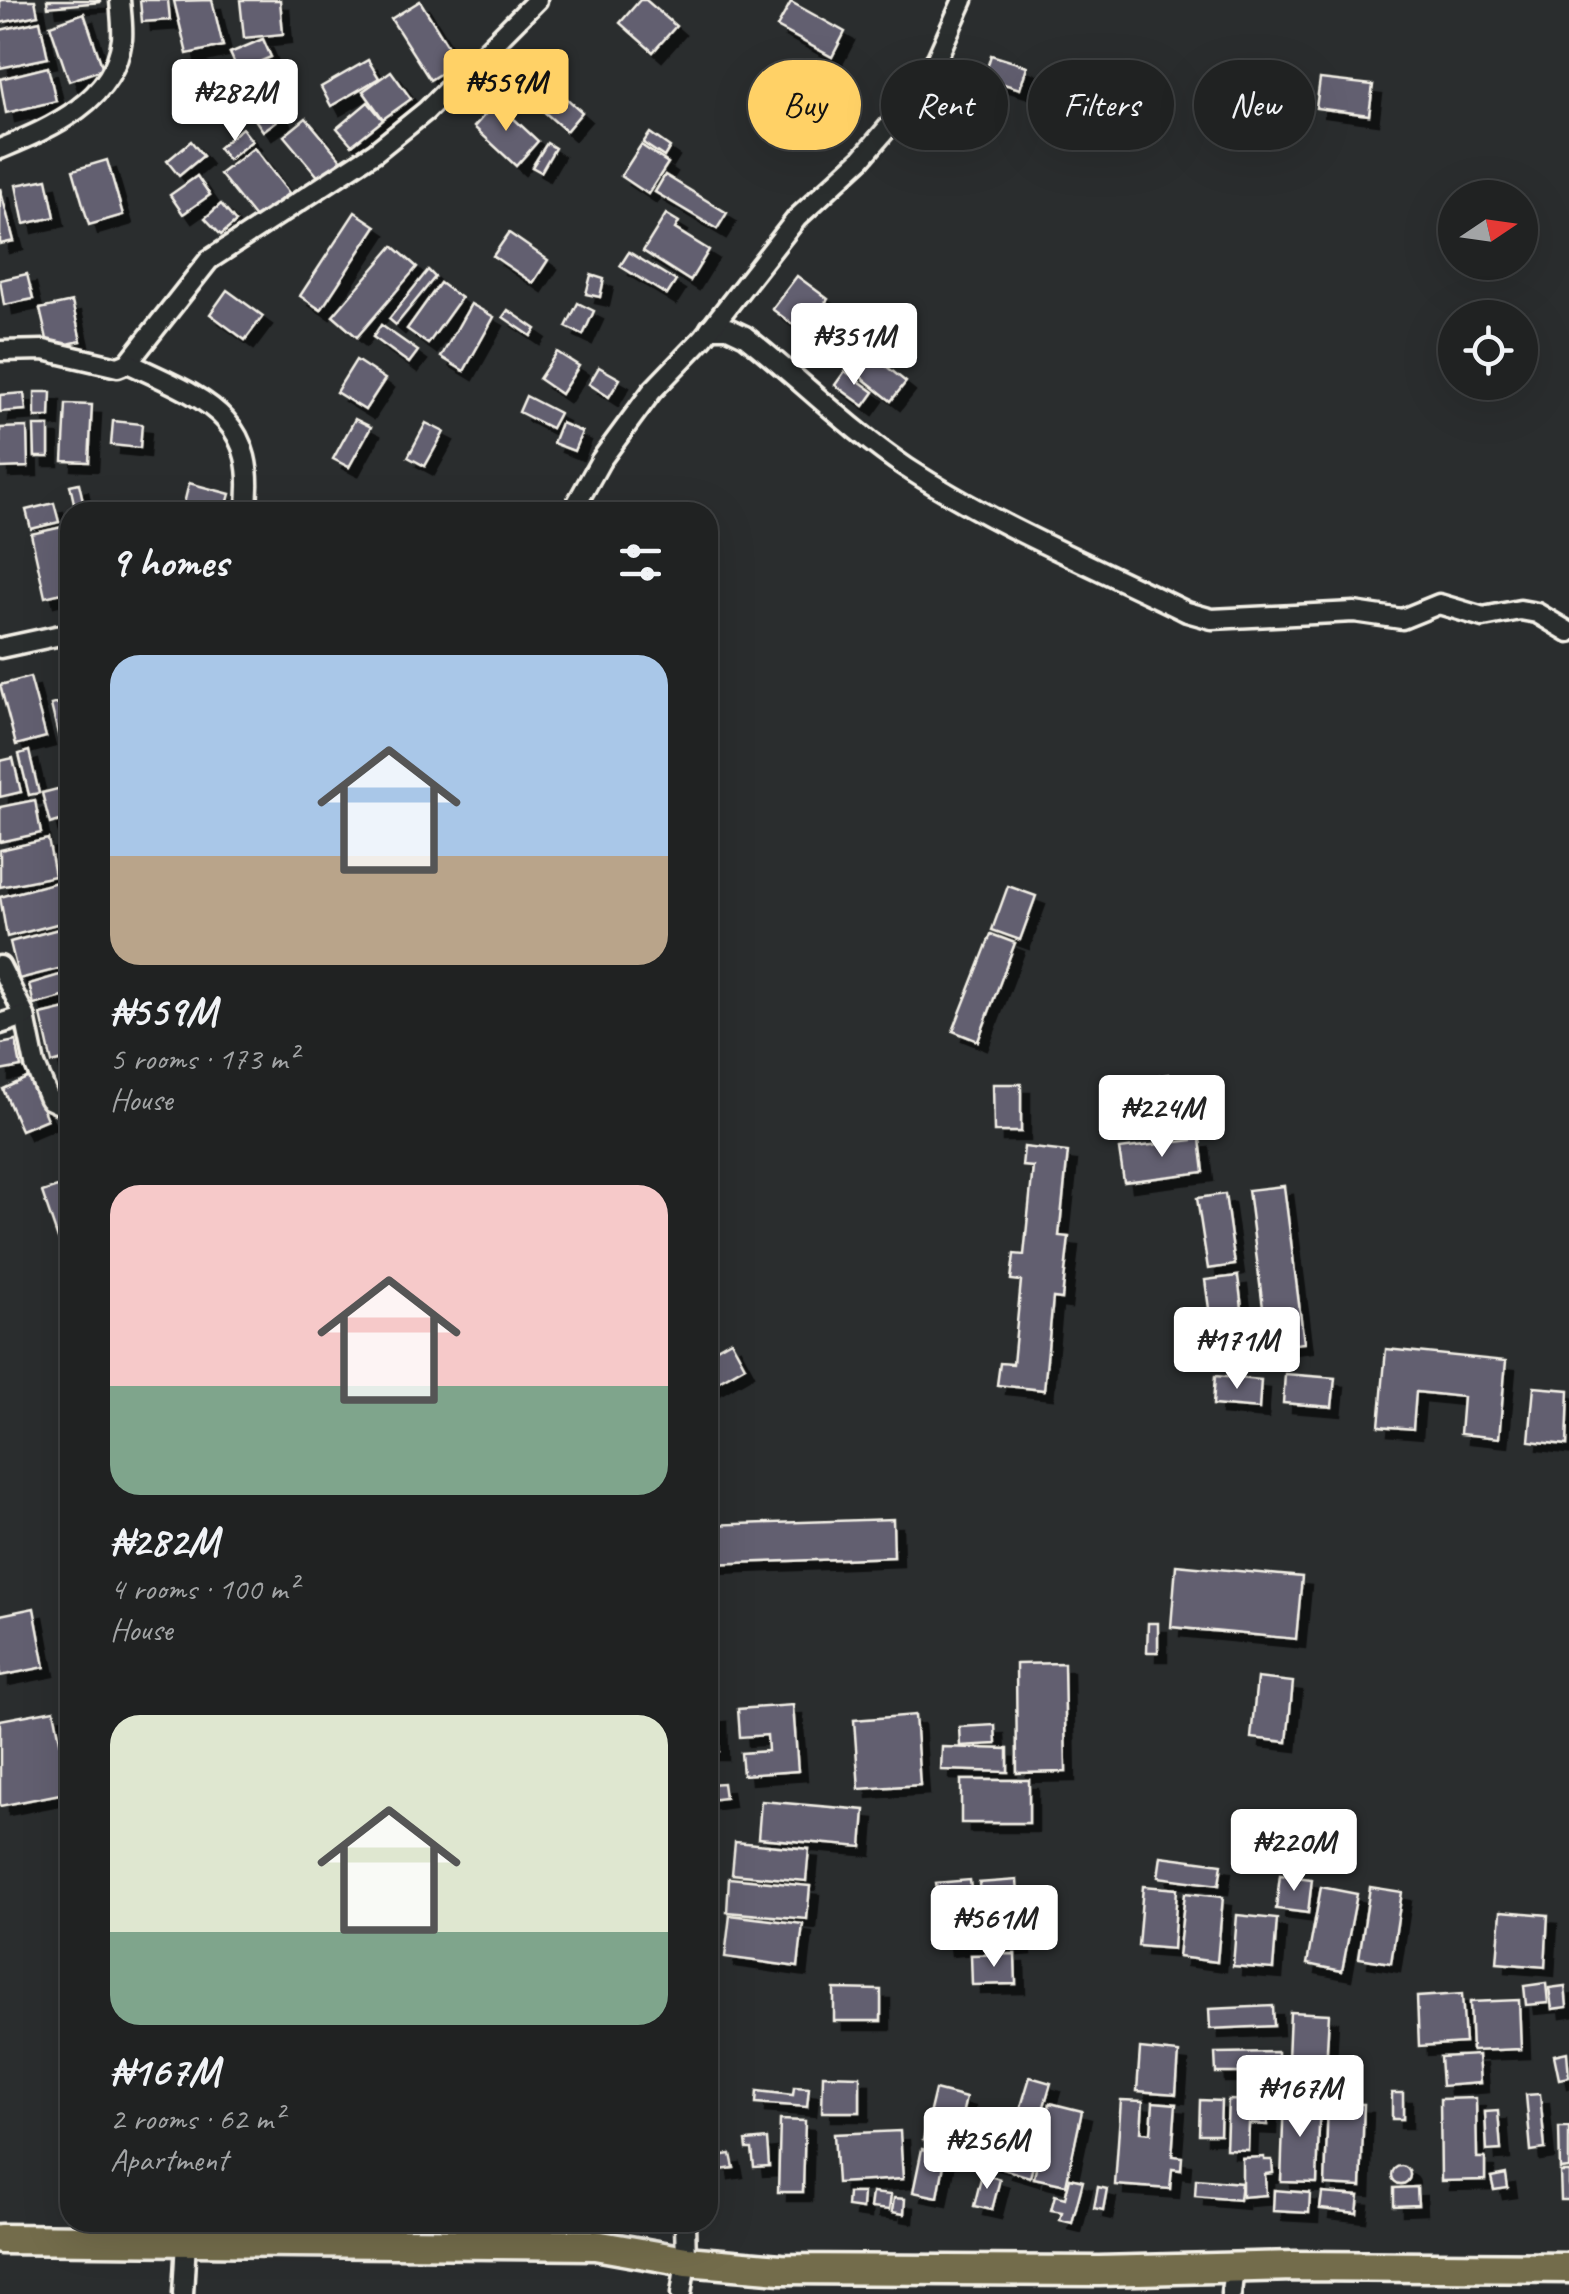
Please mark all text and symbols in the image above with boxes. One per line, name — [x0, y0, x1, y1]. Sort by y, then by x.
pin: ₦559M — [436, 49, 576, 134]
pin: ₦282M — [165, 59, 305, 144]
chip: Buy — [748, 60, 861, 150]
chip: Rent — [881, 60, 1008, 150]
chip: Filters — [1028, 60, 1174, 150]
chip: New — [1194, 60, 1315, 150]
text: ₦559M — [466, 61, 546, 102]
text: ₦282M — [194, 71, 276, 112]
north arrow — [1438, 180, 1538, 280]
map controls — [1438, 180, 1538, 400]
button: locate — [1438, 300, 1538, 400]
pin: ₦351M — [784, 303, 924, 388]
text: ₦351M — [813, 315, 895, 356]
icon: filters — [613, 535, 668, 590]
text: 9 homes — [110, 536, 228, 589]
icon: home — [299, 720, 479, 900]
text: ₦559M — [110, 985, 216, 1038]
text: 5 rooms · 173 m² — [110, 1038, 297, 1079]
pin: ₦224M — [1092, 1075, 1232, 1160]
text: House — [110, 1079, 172, 1120]
text: ₦224M — [1121, 1087, 1203, 1128]
icon: home — [299, 1250, 479, 1430]
pin: ₦171M — [1167, 1307, 1307, 1392]
text: ₦171M — [1196, 1319, 1278, 1360]
text: ₦282M — [110, 1515, 218, 1568]
text: 4 rooms · 100 m² — [110, 1568, 297, 1609]
text: House — [110, 1609, 172, 1650]
icon: home — [299, 1780, 479, 1960]
pin: ₦220M — [1224, 1809, 1364, 1894]
text: ₦220M — [1253, 1821, 1335, 1862]
pin: ₦561M — [924, 1885, 1064, 1970]
text: ₦561M — [953, 1897, 1035, 1938]
text: ₦167M — [110, 2045, 219, 2098]
pin: ₦167M — [1230, 2055, 1370, 2140]
text: ₦167M — [1259, 2067, 1341, 2108]
text: 2 rooms · 62 m² — [110, 2098, 283, 2139]
pin: ₦256M — [917, 2107, 1057, 2192]
text: ₦256M — [946, 2119, 1028, 2160]
text: Apartment — [110, 2139, 228, 2180]

